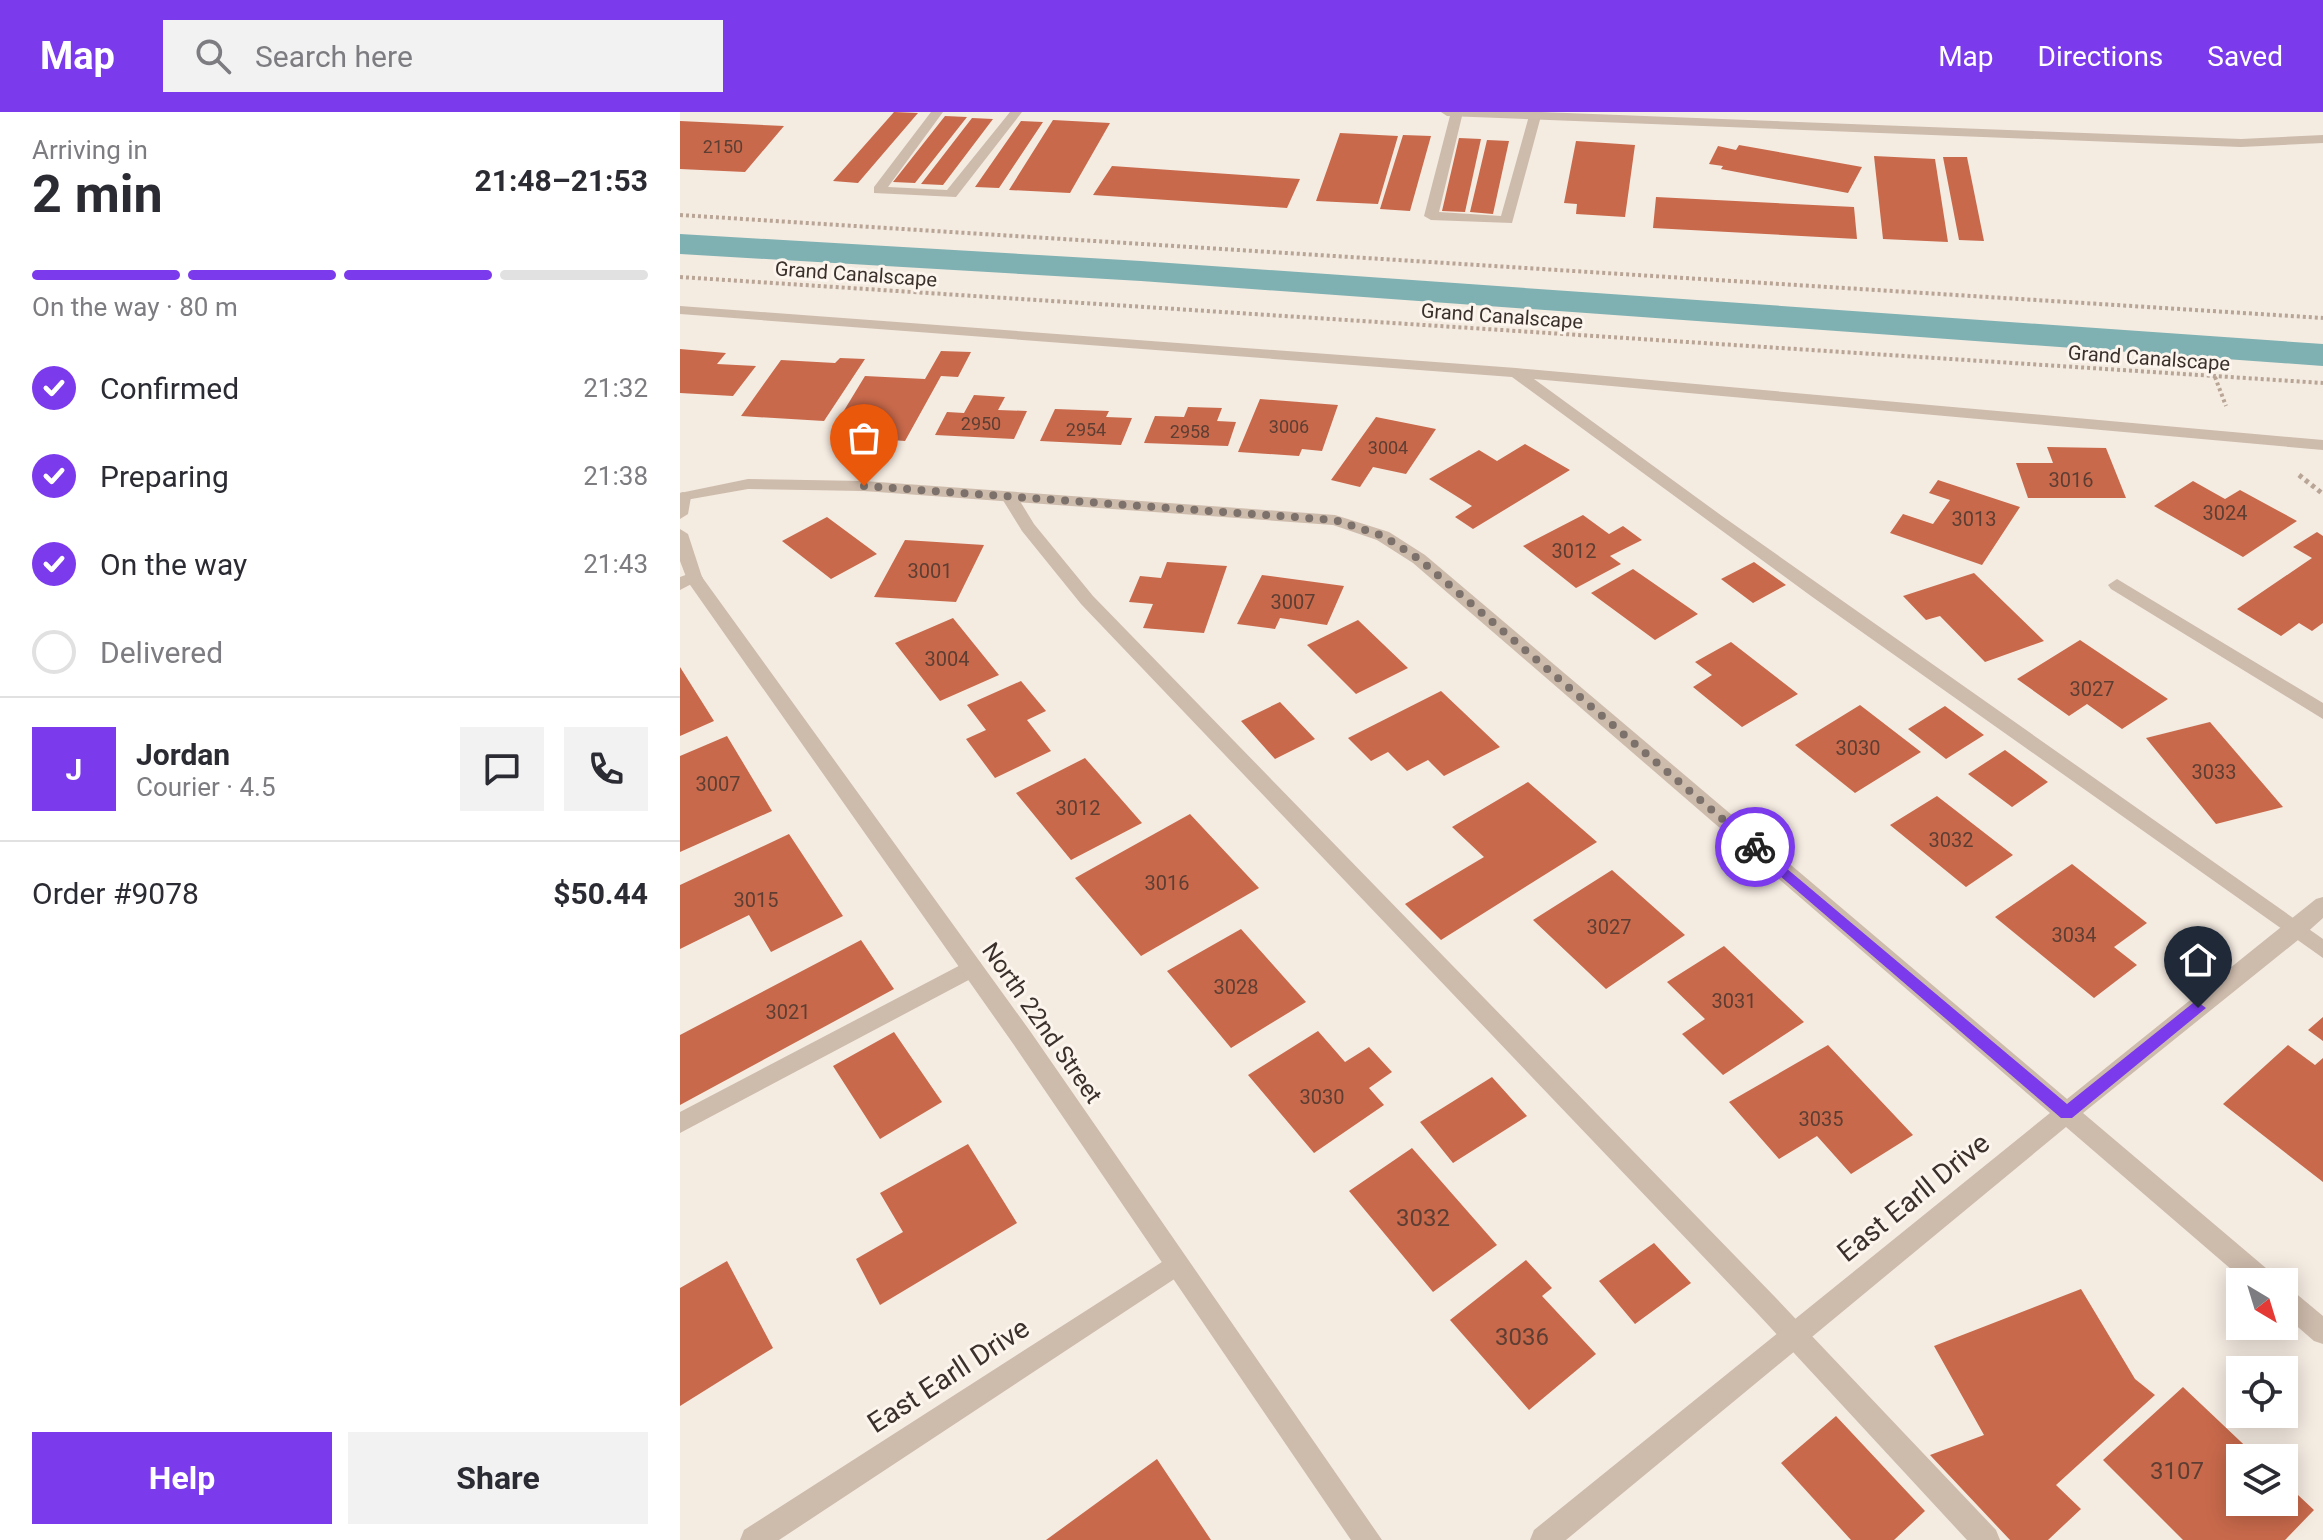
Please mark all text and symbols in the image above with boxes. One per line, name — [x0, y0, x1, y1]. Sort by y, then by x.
search box — [163, 20, 723, 92]
text: Map — [40, 34, 115, 78]
icon: search — [191, 34, 235, 78]
text: Search here — [255, 39, 413, 74]
text: Map — [1938, 40, 1994, 73]
text: Directions — [2038, 40, 2163, 73]
text: Saved — [2207, 40, 2283, 73]
text: Arriving in — [32, 135, 148, 165]
house number: 2150 — [703, 136, 743, 157]
text: 21:48–21:53 — [474, 163, 648, 198]
text: 2 min — [32, 164, 163, 225]
street label: Grand Canalscape — [774, 256, 938, 292]
text: On the way · 80 m — [32, 292, 238, 322]
street label: Grand Canalscape — [1420, 298, 1584, 334]
street label: Grand Canalscape — [2067, 340, 2231, 376]
icon: check — [32, 366, 76, 410]
text: Confirmed — [100, 371, 239, 406]
text: 21:32 — [583, 373, 648, 403]
pin — [830, 404, 898, 486]
house number: 2950 — [961, 413, 1001, 434]
icon: bag — [842, 416, 886, 460]
house number: 3006 — [1269, 416, 1309, 437]
house number: 2954 — [1066, 419, 1106, 440]
house number: 2958 — [1170, 421, 1210, 442]
house number: 3004 — [1368, 437, 1408, 458]
icon: check — [32, 454, 76, 498]
text: Preparing — [100, 459, 229, 494]
text: 21:38 — [583, 461, 648, 491]
house number: 3016 — [2049, 468, 2093, 492]
house number: 3024 — [2203, 501, 2247, 525]
house number: 3013 — [1952, 507, 1996, 531]
house number: 3012 — [1552, 539, 1596, 563]
icon: check — [32, 542, 76, 586]
text: On the way — [100, 547, 247, 582]
text: 21:43 — [583, 549, 648, 579]
house number: 3001 — [908, 559, 952, 583]
house number: 3007 — [1271, 590, 1315, 614]
text: Delivered — [100, 635, 223, 670]
house number: 3004 — [925, 647, 969, 671]
house number: 3027 — [2070, 677, 2114, 701]
button: chat — [460, 727, 544, 811]
button: phone — [564, 727, 648, 811]
house number: 3030 — [1836, 736, 1880, 760]
text: Jordan — [136, 737, 230, 772]
text: J — [66, 752, 82, 787]
house number: 3033 — [2192, 760, 2236, 784]
text: Courier · 4.5 — [136, 772, 276, 802]
house number: 3007 — [696, 772, 740, 796]
house number: 3012 — [1056, 796, 1100, 820]
courier — [1715, 807, 1795, 887]
icon: bike — [1733, 825, 1777, 869]
house number: 3032 — [1929, 828, 1973, 852]
house number: 3016 — [1145, 871, 1189, 895]
text: Order #9078 — [32, 876, 199, 911]
text: $50.44 — [553, 876, 648, 911]
house number: 3015 — [734, 888, 778, 912]
house number: 3027 — [1587, 915, 1631, 939]
house number: 3034 — [2052, 923, 2096, 947]
pin — [2164, 926, 2232, 1008]
street label: North 22nd Street — [976, 937, 1108, 1109]
icon: home — [2176, 938, 2220, 982]
house number: 3028 — [1214, 975, 1258, 999]
house number: 3031 — [1712, 989, 1756, 1013]
house number: 3021 — [766, 1000, 810, 1024]
house number: 3030 — [1300, 1085, 1344, 1109]
house number: 3035 — [1799, 1107, 1843, 1131]
street label: East Earll Drive — [1831, 1126, 1996, 1269]
house number: 3032 — [1396, 1204, 1450, 1232]
north arrow — [2226, 1268, 2298, 1340]
map controls — [2226, 1268, 2298, 1516]
street label: East Earll Drive — [861, 1311, 1035, 1440]
house number: 3036 — [1495, 1323, 1549, 1351]
button: locate — [2226, 1356, 2298, 1428]
button: Help — [32, 1432, 332, 1524]
button: Share — [348, 1432, 648, 1524]
button: layers — [2226, 1444, 2298, 1516]
house number: 3107 — [2150, 1457, 2204, 1485]

